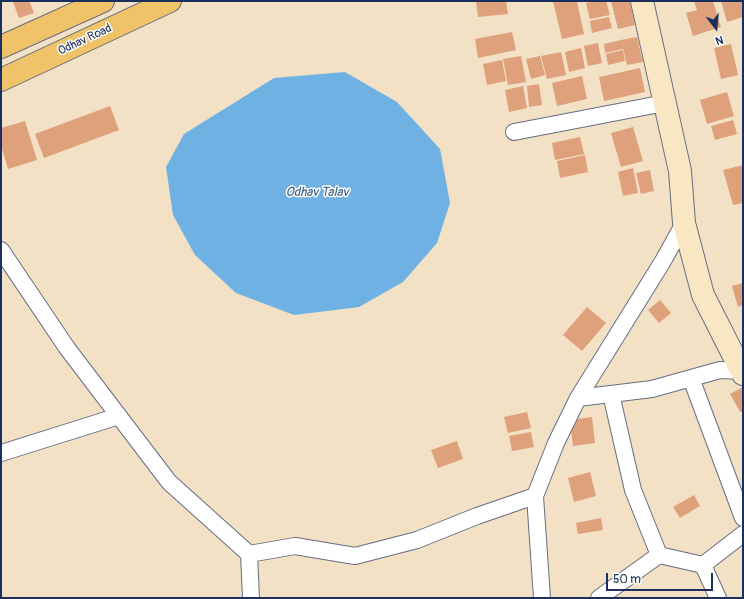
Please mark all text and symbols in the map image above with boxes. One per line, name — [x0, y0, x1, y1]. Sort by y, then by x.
north arrow — [696, 8, 736, 48]
street label: Odhav Road — [56, 21, 114, 59]
text: N — [714, 33, 725, 47]
water label: Odhav Talav — [286, 185, 348, 201]
scale bar — [608, 565, 715, 591]
text: 50 m — [613, 572, 641, 587]

